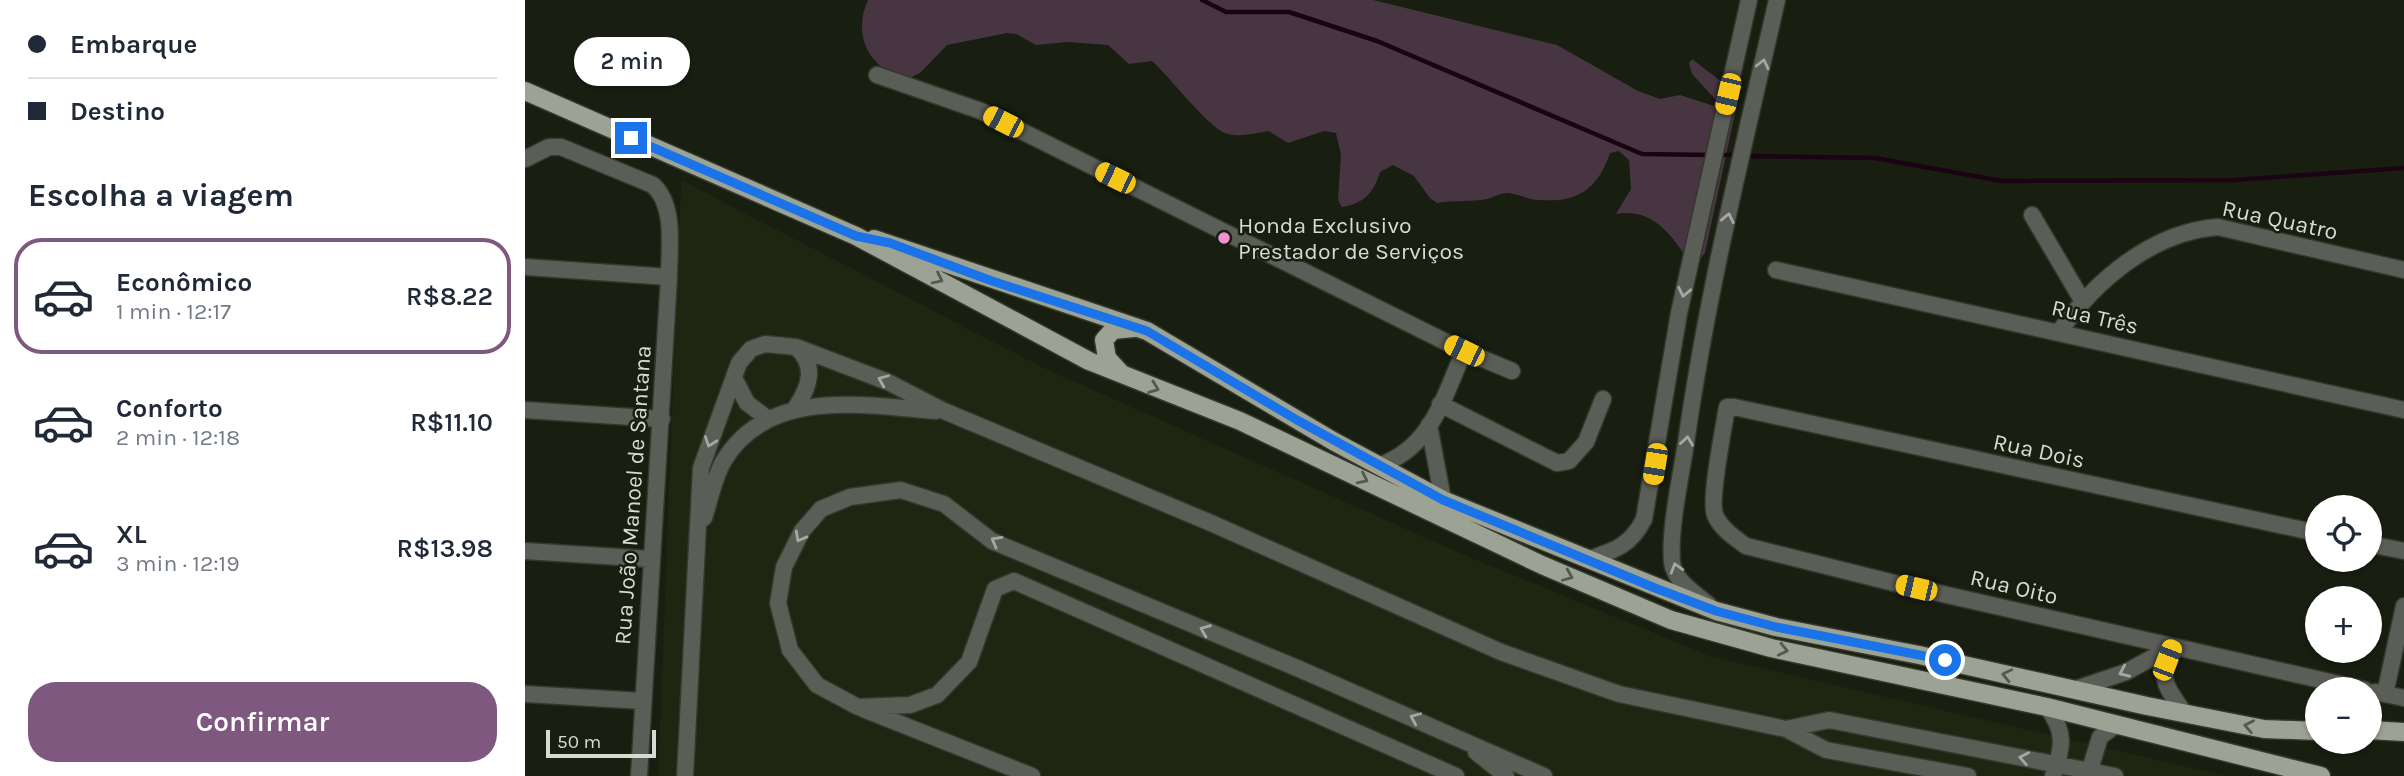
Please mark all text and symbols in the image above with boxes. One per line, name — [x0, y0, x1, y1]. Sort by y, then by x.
text: Embarque — [70, 29, 197, 60]
callout: 2 min — [573, 37, 689, 86]
text: 2 min — [601, 48, 663, 75]
one-way arrow — [1754, 58, 1769, 70]
car — [1714, 71, 1743, 117]
text: Destino — [70, 96, 165, 127]
car — [980, 103, 1027, 141]
route end — [615, 122, 647, 154]
car — [1092, 159, 1139, 197]
text: Escolha a viagem — [28, 177, 294, 214]
street label: Rua Quatro — [2220, 195, 2340, 245]
place label: Honda Exclusivo Prestador de Serviços — [1238, 212, 1464, 265]
one-way arrow — [1720, 212, 1735, 224]
marker: Honda Exclusivo Prestador de Serviços — [1216, 230, 1232, 246]
icon: car — [32, 265, 95, 328]
text: Econômico — [116, 267, 252, 298]
one-way arrow — [931, 271, 943, 285]
text: R$8.22 — [406, 281, 493, 312]
one-way arrow — [1677, 286, 1692, 298]
street label: Rua Três — [2049, 294, 2141, 340]
text: 1 min · 12:17 — [116, 298, 231, 325]
car — [1441, 332, 1488, 370]
street label: Rua João Manoel de Santana — [609, 344, 657, 646]
one-way arrow — [878, 375, 890, 389]
one-way arrow — [1148, 380, 1160, 394]
icon: car — [32, 391, 95, 454]
text: Conforto — [116, 393, 223, 424]
text: R$11.10 — [410, 407, 493, 438]
text: 2 min · 12:18 — [116, 424, 240, 451]
street label: Rua Dois — [1991, 428, 2087, 474]
one-way arrow — [704, 436, 718, 448]
one-way arrow — [1679, 436, 1694, 447]
car — [1642, 442, 1669, 486]
one-way arrow — [1356, 470, 1368, 484]
map controls — [2305, 495, 2382, 754]
button: locate — [2305, 495, 2382, 572]
icon: car — [32, 517, 95, 580]
text: XL — [116, 519, 147, 550]
one-way arrow — [795, 529, 808, 542]
text: R$13.98 — [396, 533, 493, 564]
one-way arrow — [990, 536, 1003, 550]
text: 3 min · 12:19 — [116, 550, 240, 577]
one-way arrow — [1669, 563, 1684, 575]
street label: Rua Oito — [1968, 564, 2060, 610]
one-way arrow — [1562, 568, 1574, 582]
car — [1894, 573, 1939, 603]
button: + — [2305, 586, 2382, 663]
one-way arrow — [1199, 625, 1211, 639]
car — [2150, 637, 2185, 683]
one-way arrow — [1777, 642, 1789, 657]
route start — [1929, 644, 1961, 676]
one-way arrow — [2119, 664, 2131, 678]
one-way arrow — [2001, 668, 2013, 683]
button: − — [2305, 677, 2382, 754]
button: Confirmar — [28, 682, 497, 762]
one-way arrow — [1409, 712, 1422, 726]
one-way arrow — [2243, 719, 2255, 734]
scale bar — [546, 727, 656, 759]
text: 50 m — [557, 731, 601, 753]
one-way arrow — [2018, 751, 2030, 766]

